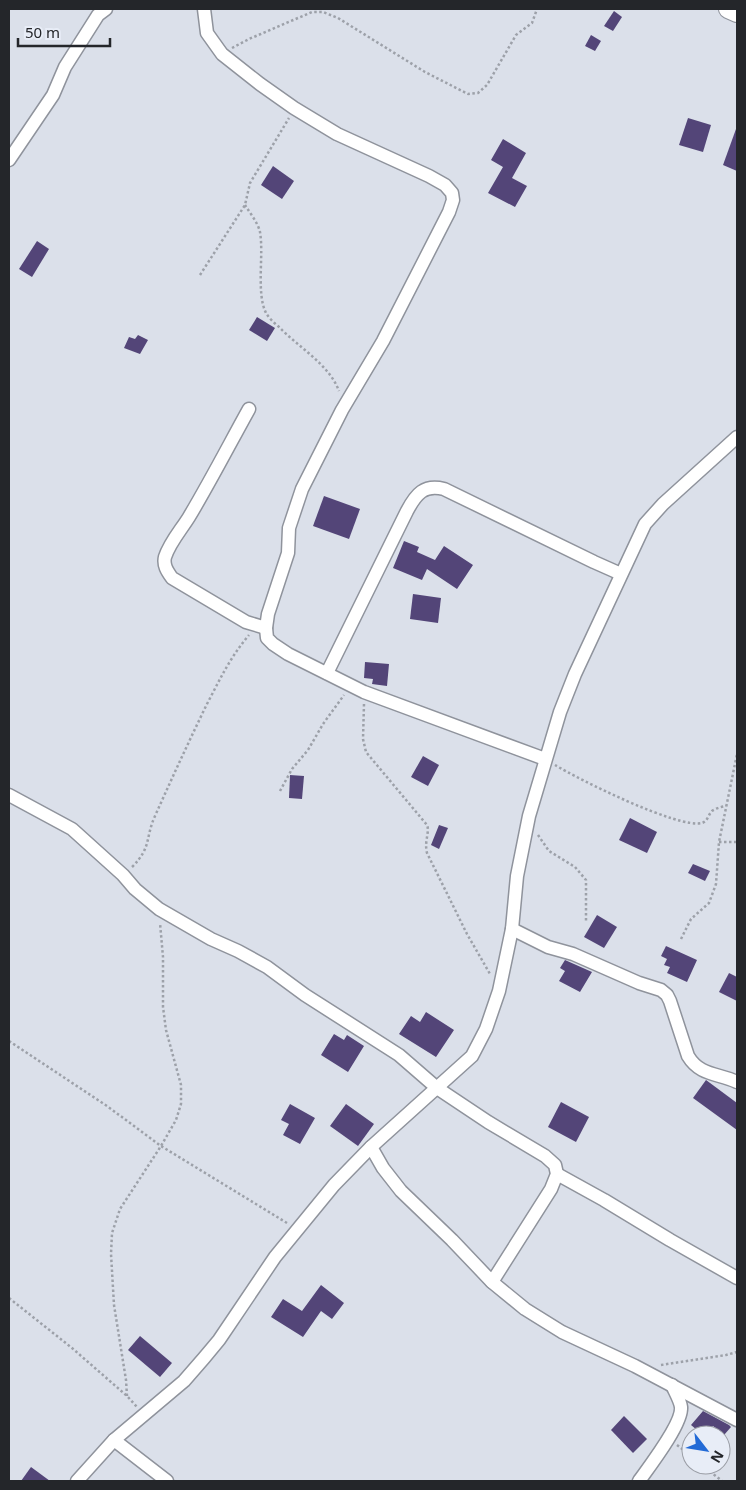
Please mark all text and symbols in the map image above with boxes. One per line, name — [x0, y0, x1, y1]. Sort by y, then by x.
scale bar — [18, 15, 110, 47]
text: 50 m — [25, 22, 60, 42]
north arrow — [681, 1425, 731, 1475]
text: N — [706, 1447, 729, 1467]

